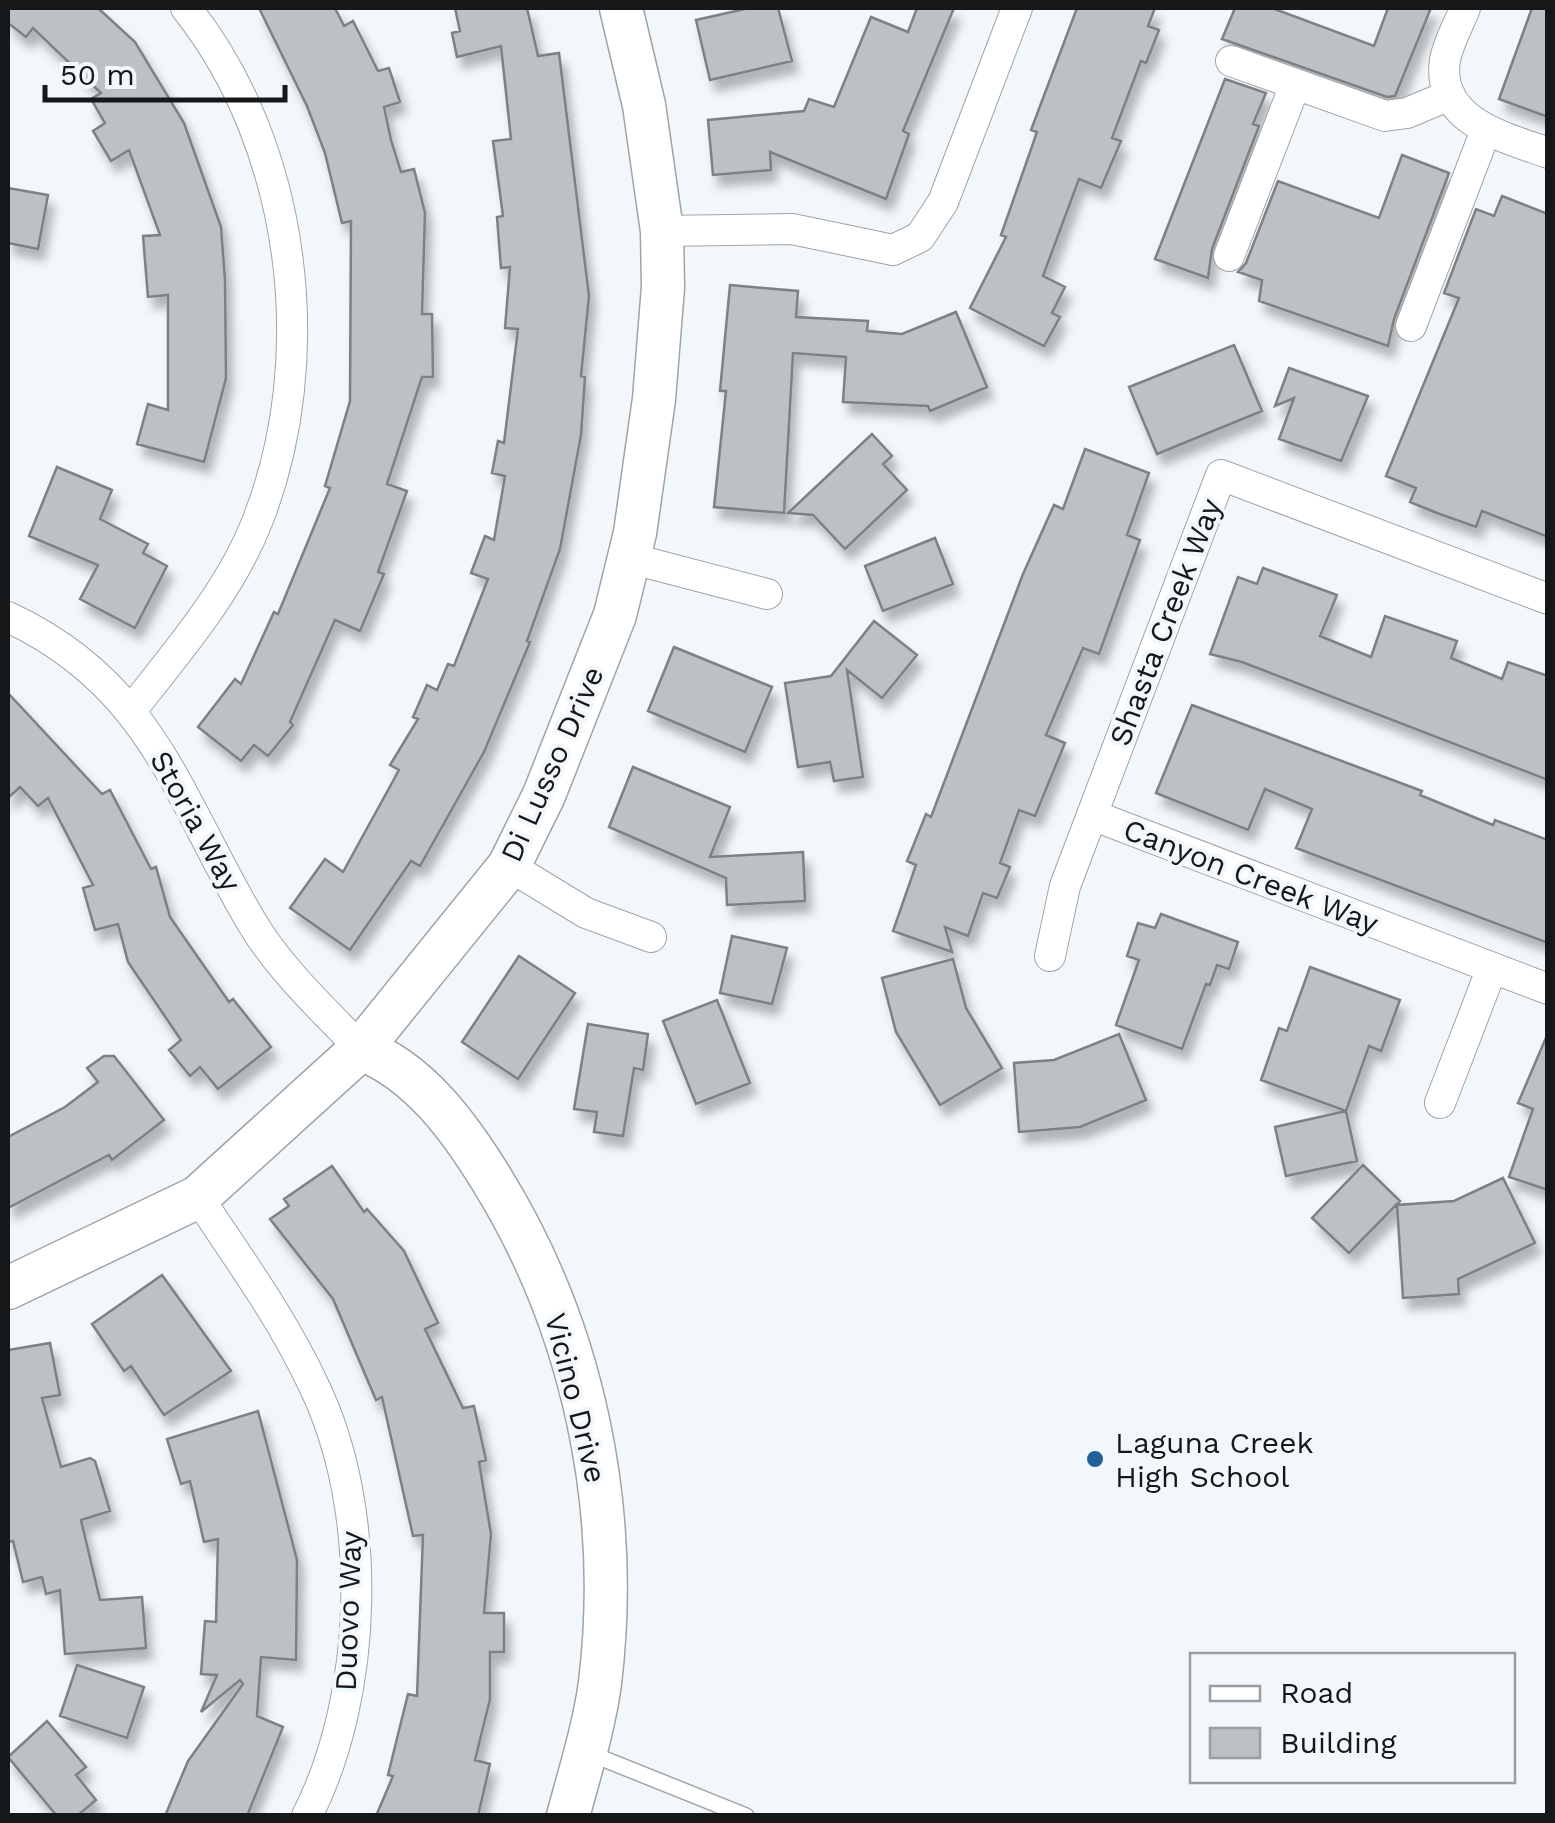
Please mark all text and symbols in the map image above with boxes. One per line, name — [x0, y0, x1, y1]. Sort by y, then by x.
scale bar — [45, 40, 285, 102]
text: 50 m — [60, 57, 135, 92]
street label: Shasta Creek Way — [1102, 493, 1228, 750]
street label: Di Lusso Drive — [493, 661, 611, 867]
street label: Storia Way — [143, 745, 249, 898]
street label: Canyon Creek Way — [1119, 811, 1384, 941]
street label: Vicino Drive — [538, 1310, 614, 1486]
place label: Laguna Creek High School — [1115, 1425, 1313, 1494]
marker: Laguna Creek High School — [1084, 1448, 1106, 1470]
street label: Duovo Way — [328, 1530, 368, 1692]
legend — [1190, 1653, 1515, 1783]
text: Road — [1280, 1675, 1353, 1710]
text: Building — [1280, 1725, 1397, 1760]

